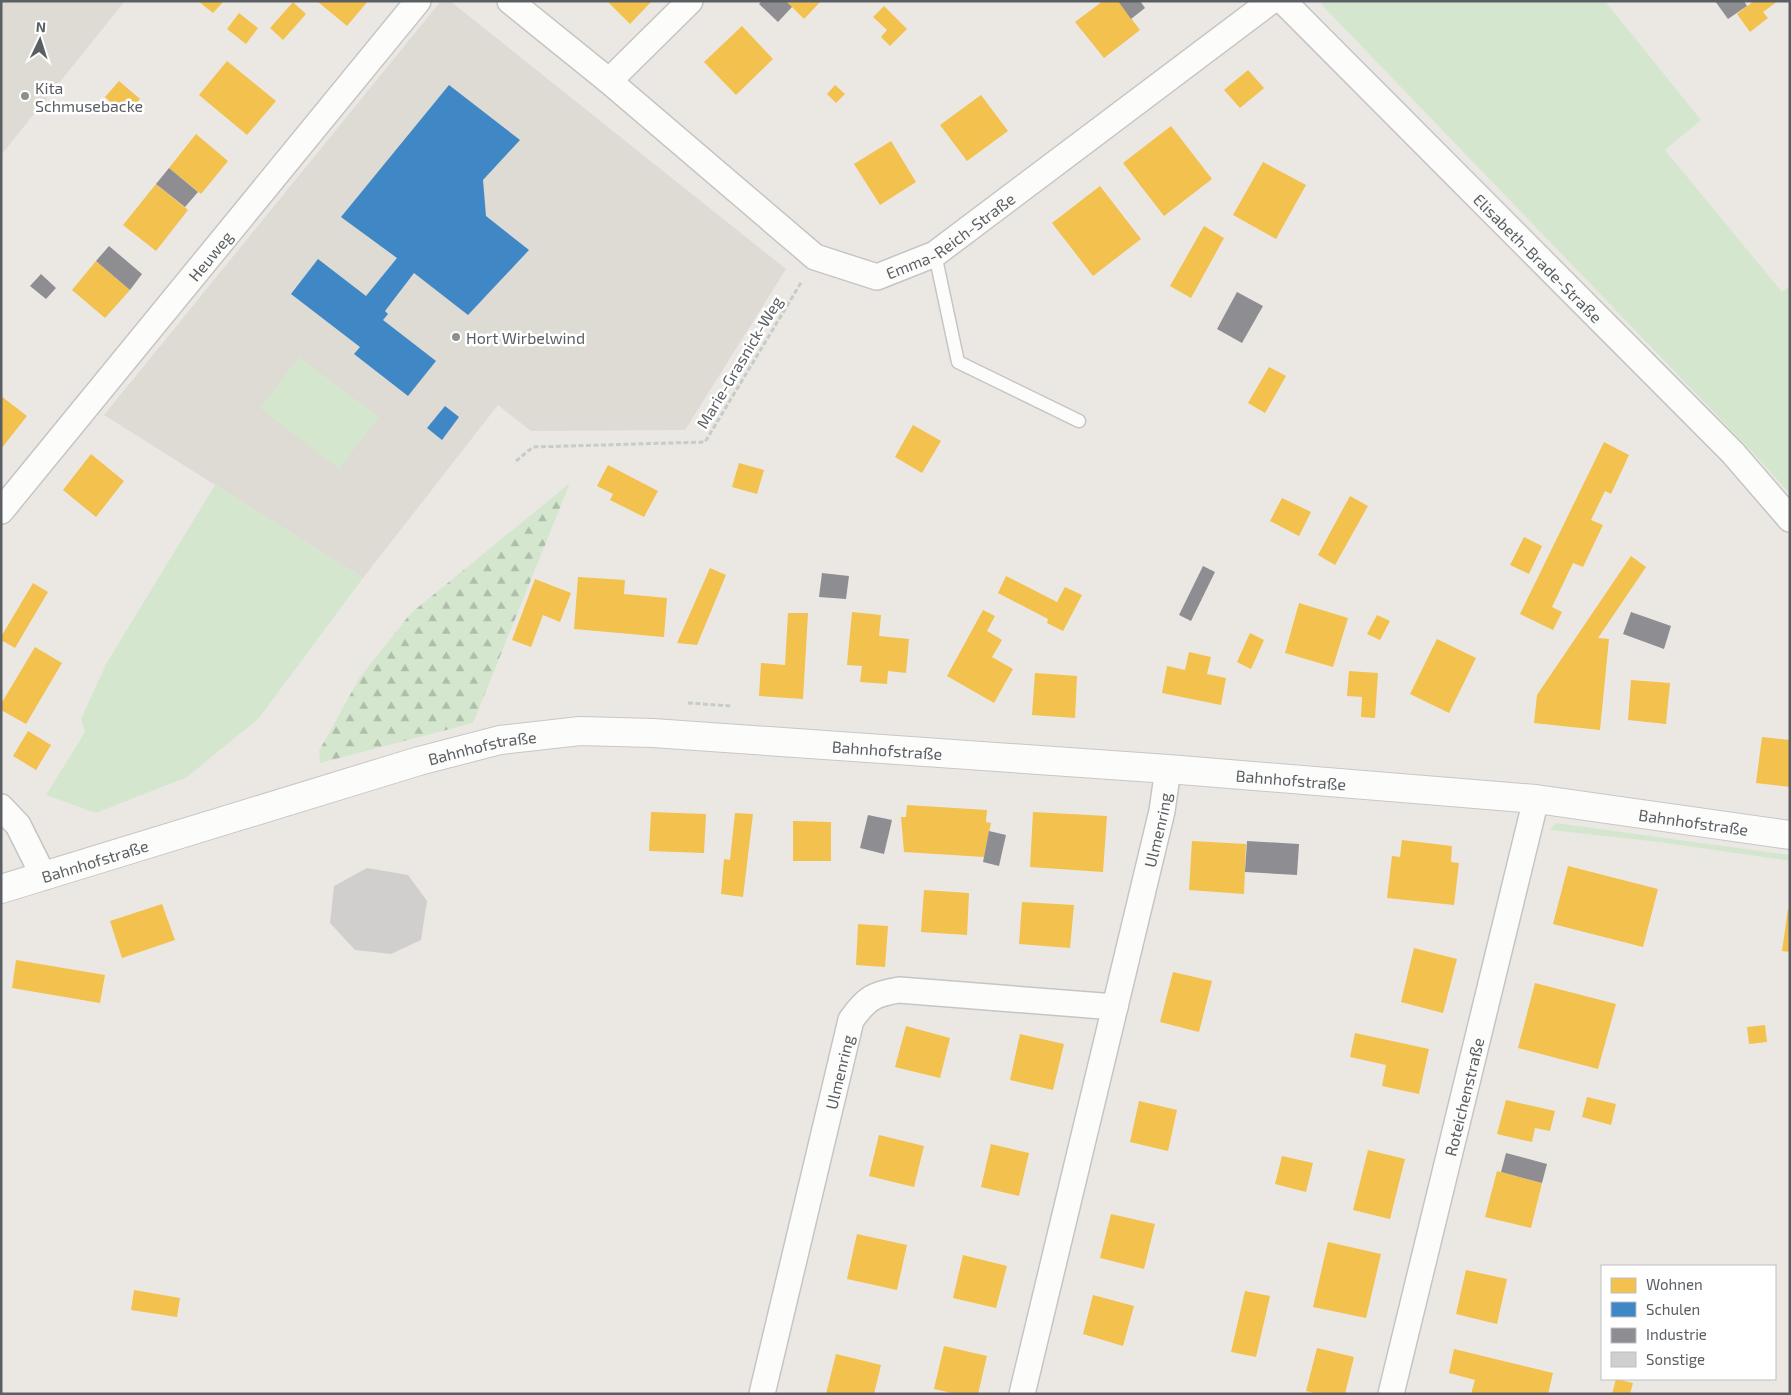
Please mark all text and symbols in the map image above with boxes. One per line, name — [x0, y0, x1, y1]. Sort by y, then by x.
north arrow — [15, 15, 65, 65]
text: N — [35, 18, 47, 35]
place label: Kita Schmusebacke — [35, 78, 143, 115]
marker: Kita Schmusebacke — [19, 90, 31, 102]
street label: Emma-Reich-Straße — [883, 188, 1018, 282]
street label: Elisabeth-Brade-Straße — [1470, 189, 1607, 326]
street label: Heuweg — [184, 227, 236, 284]
street label: Marie-Grasnick-Weg — [692, 292, 786, 431]
place label: Hort Wirbelwind — [466, 328, 585, 347]
marker: Hort Wirbelwind — [450, 331, 462, 343]
street label: Bahnhofstraße — [426, 726, 537, 768]
street label: Bahnhofstraße — [831, 736, 943, 763]
street label: Bahnhofstraße — [1235, 765, 1347, 793]
street label: Ulmenring — [1139, 791, 1174, 869]
street label: Bahnhofstraße — [1637, 804, 1750, 839]
street label: Bahnhofstraße — [39, 835, 150, 886]
street label: Ulmenring — [821, 1033, 857, 1111]
street label: Roteichenstraße — [1440, 1035, 1487, 1158]
legend — [1601, 1265, 1776, 1380]
text: Wohnen — [1646, 1275, 1703, 1293]
text: Schulen — [1646, 1300, 1700, 1318]
text: Industrie — [1646, 1325, 1707, 1343]
text: Sonstige — [1646, 1350, 1705, 1368]

